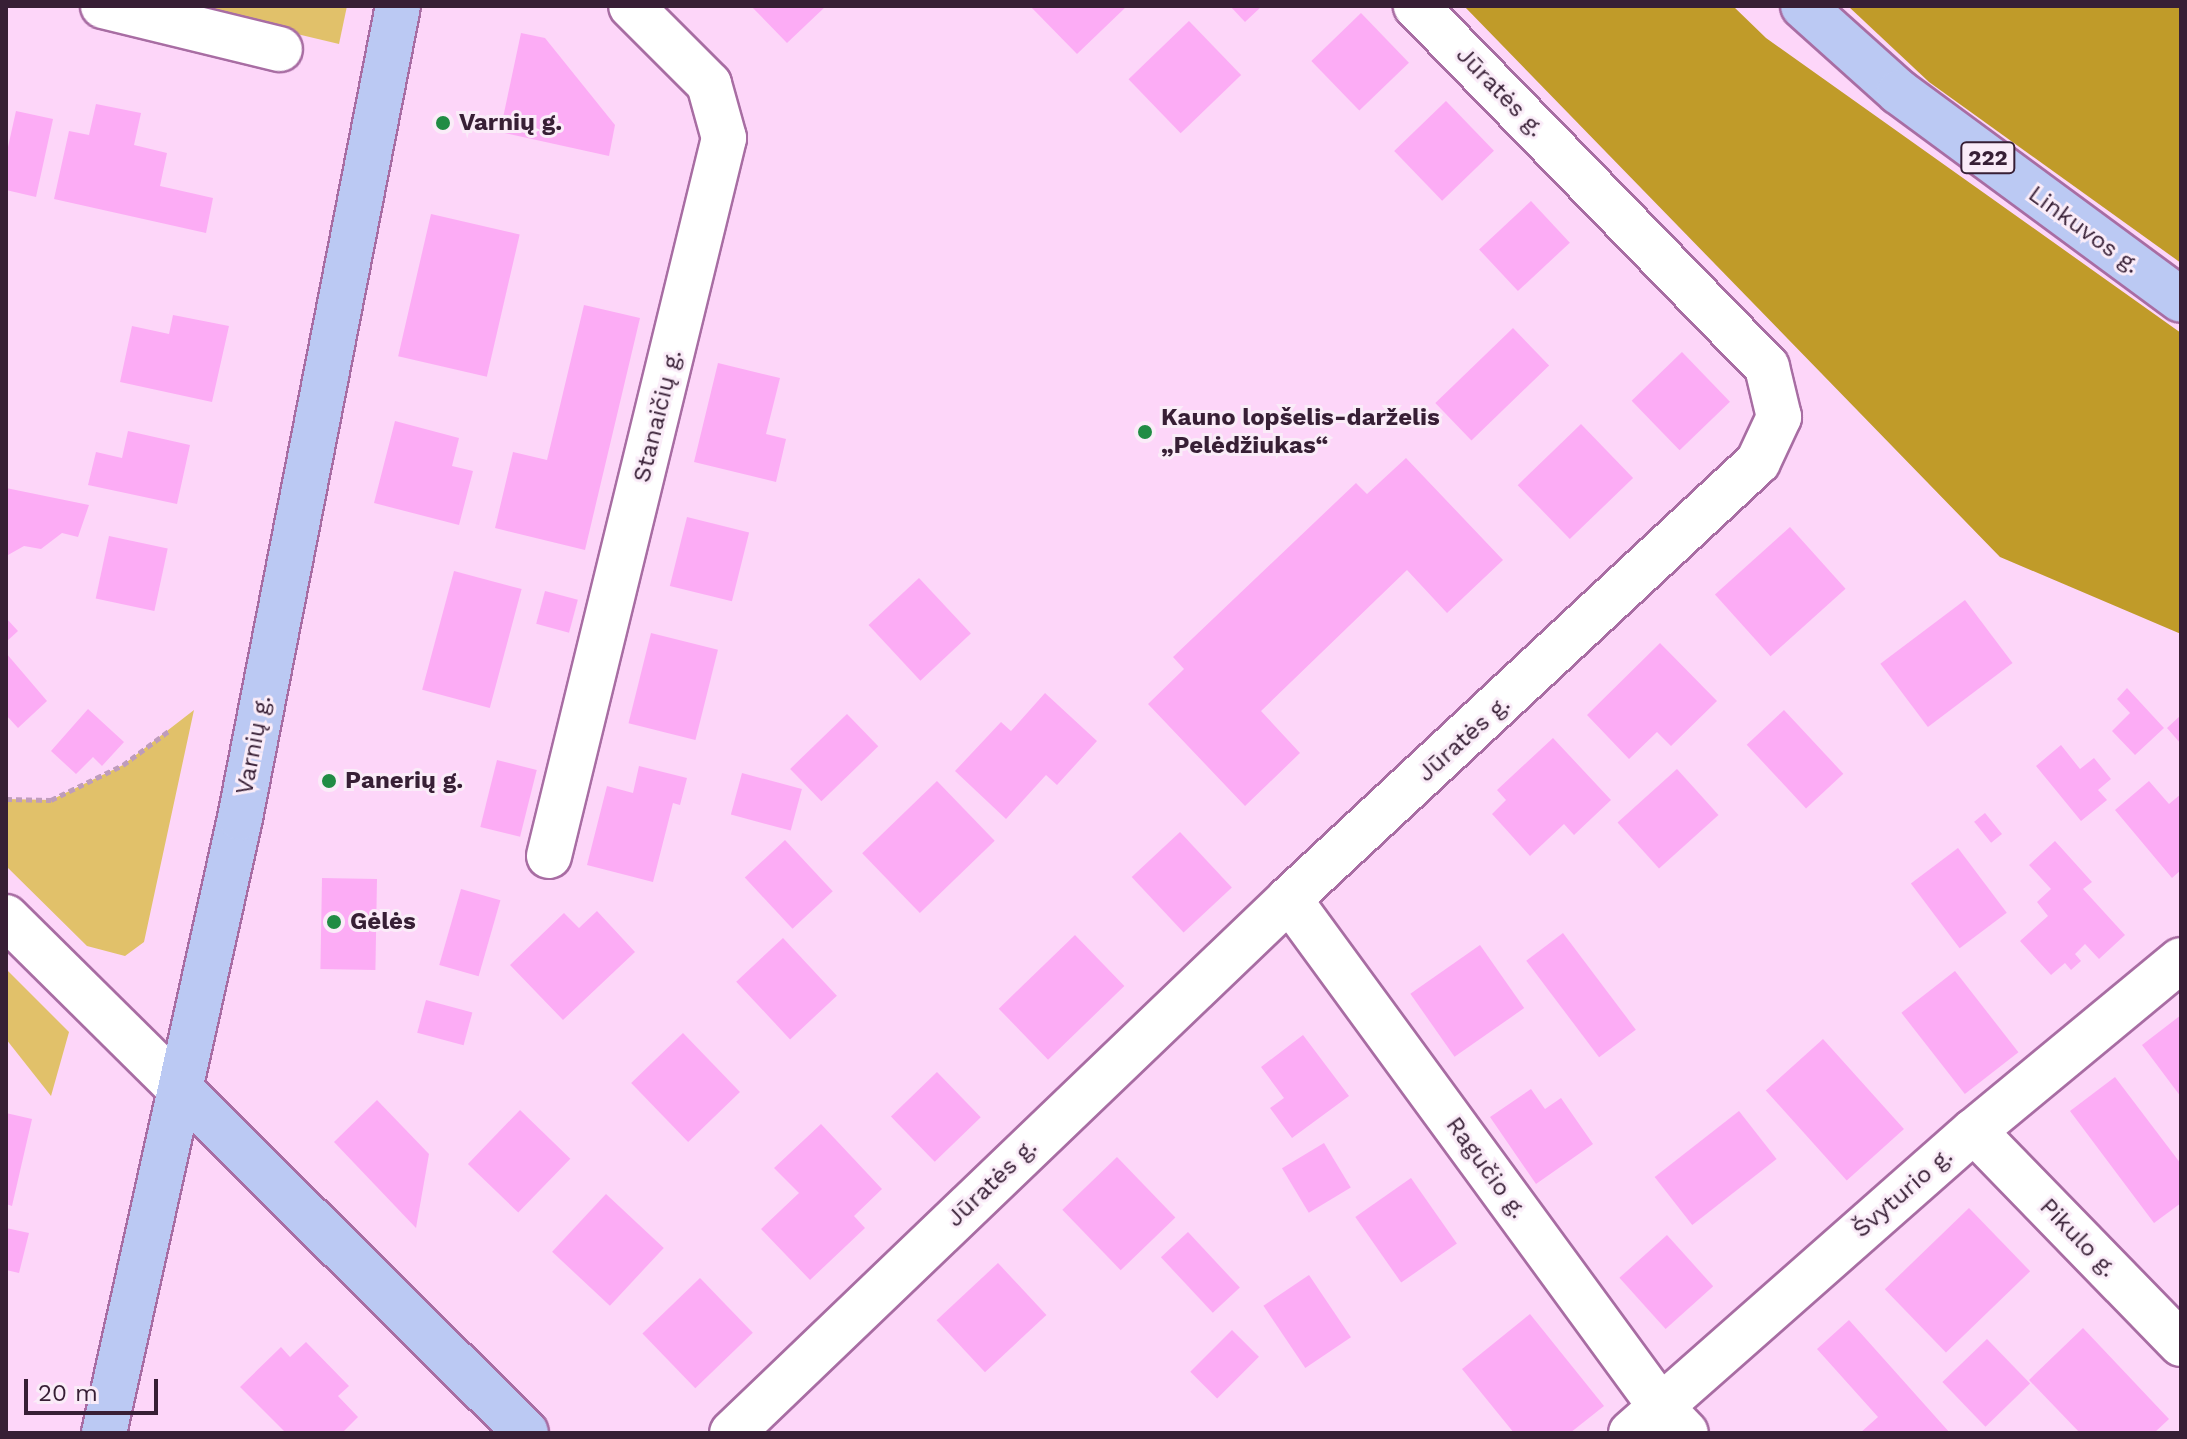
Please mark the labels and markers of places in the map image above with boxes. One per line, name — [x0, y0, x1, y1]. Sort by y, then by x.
place label: Varnių g. — [459, 109, 562, 137]
marker: Varnių g. — [434, 114, 452, 132]
place label: Kauno lopšelis-darželis „Pelėdžiukas“ — [1161, 404, 1440, 460]
marker: Kauno lopšelis-darželis „Pelėdžiukas“ — [1136, 423, 1154, 441]
place label: Panerių g. — [345, 767, 463, 795]
marker: Panerių g. — [320, 772, 338, 790]
place label: Gėlės — [350, 908, 416, 936]
marker: Gėlės — [325, 913, 343, 931]

